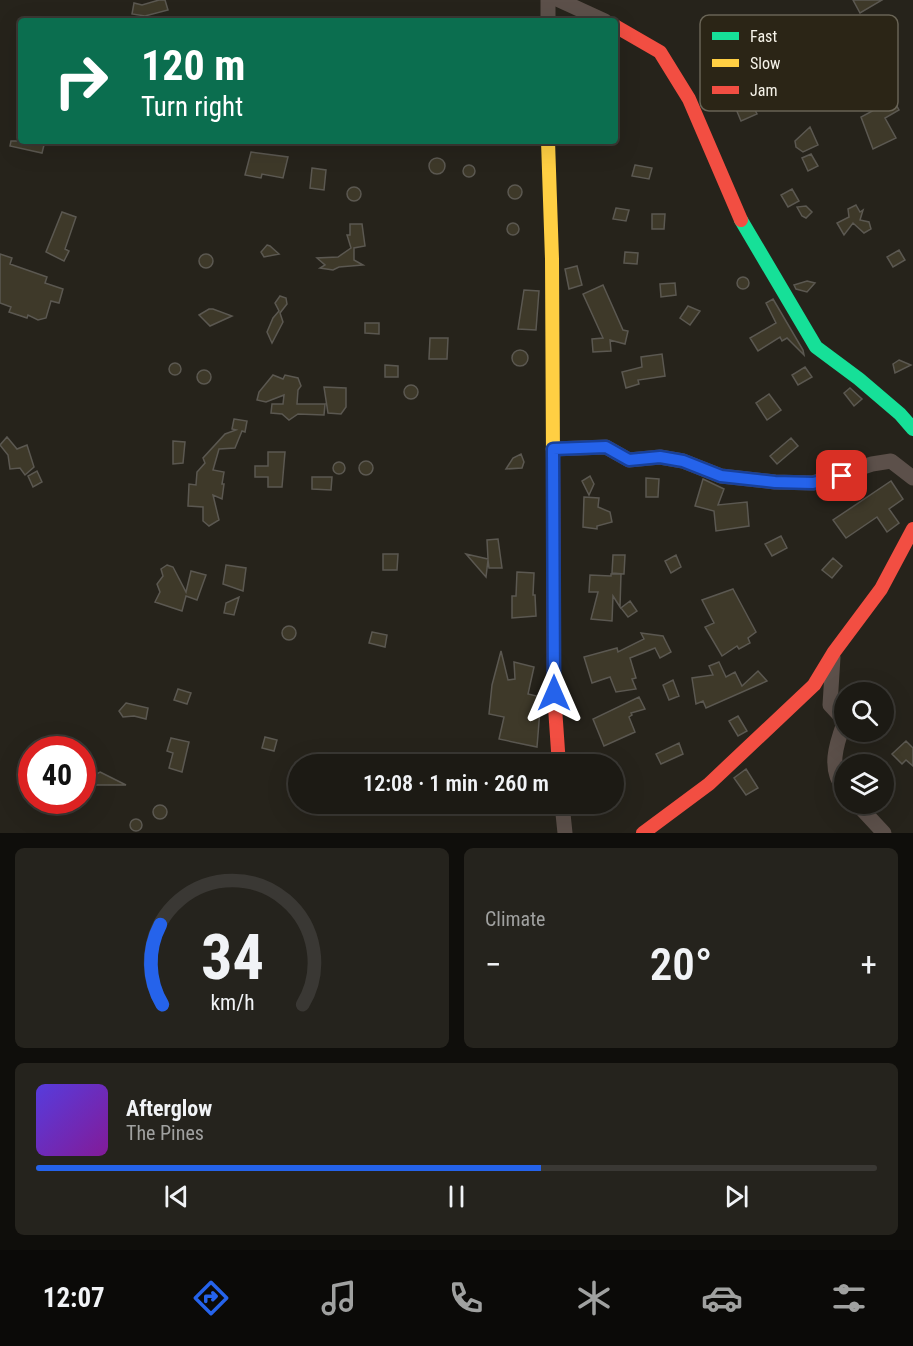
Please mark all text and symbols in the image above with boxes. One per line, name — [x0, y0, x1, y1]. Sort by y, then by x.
legend — [700, 15, 898, 111]
text: Fast — [750, 27, 777, 46]
text: 120 m — [141, 41, 246, 90]
icon: right — [42, 42, 120, 120]
text: Slow — [750, 54, 780, 73]
text: Jam — [750, 81, 777, 100]
text: Turn right — [141, 91, 243, 123]
pin — [816, 450, 867, 501]
icon: arrive — [825, 459, 858, 492]
position arrow — [522, 661, 586, 725]
map controls — [834, 682, 894, 814]
button: search — [834, 682, 894, 742]
speed limit sign: 40 — [18, 736, 96, 814]
button: layers — [834, 754, 894, 814]
text: 12:08 · 1 min · 260 m — [363, 771, 549, 796]
text: Climate — [485, 907, 545, 931]
text: 34 — [200, 921, 264, 994]
text: 20° — [650, 938, 712, 991]
text: − — [485, 945, 502, 984]
text: + — [861, 945, 877, 984]
text: km/h — [210, 990, 254, 1015]
text: Afterglow — [126, 1096, 212, 1121]
text: The Pines — [126, 1121, 204, 1145]
icon: previous — [160, 1180, 193, 1213]
icon: pause — [440, 1180, 473, 1213]
icon: next — [720, 1180, 753, 1213]
icon: directions — [190, 1277, 232, 1319]
icon: music — [318, 1277, 360, 1319]
icon: phone — [445, 1277, 487, 1319]
icon: climate — [573, 1277, 615, 1319]
icon: car — [701, 1277, 743, 1319]
icon: filters — [828, 1277, 870, 1319]
text: 12:07 — [43, 1282, 105, 1314]

